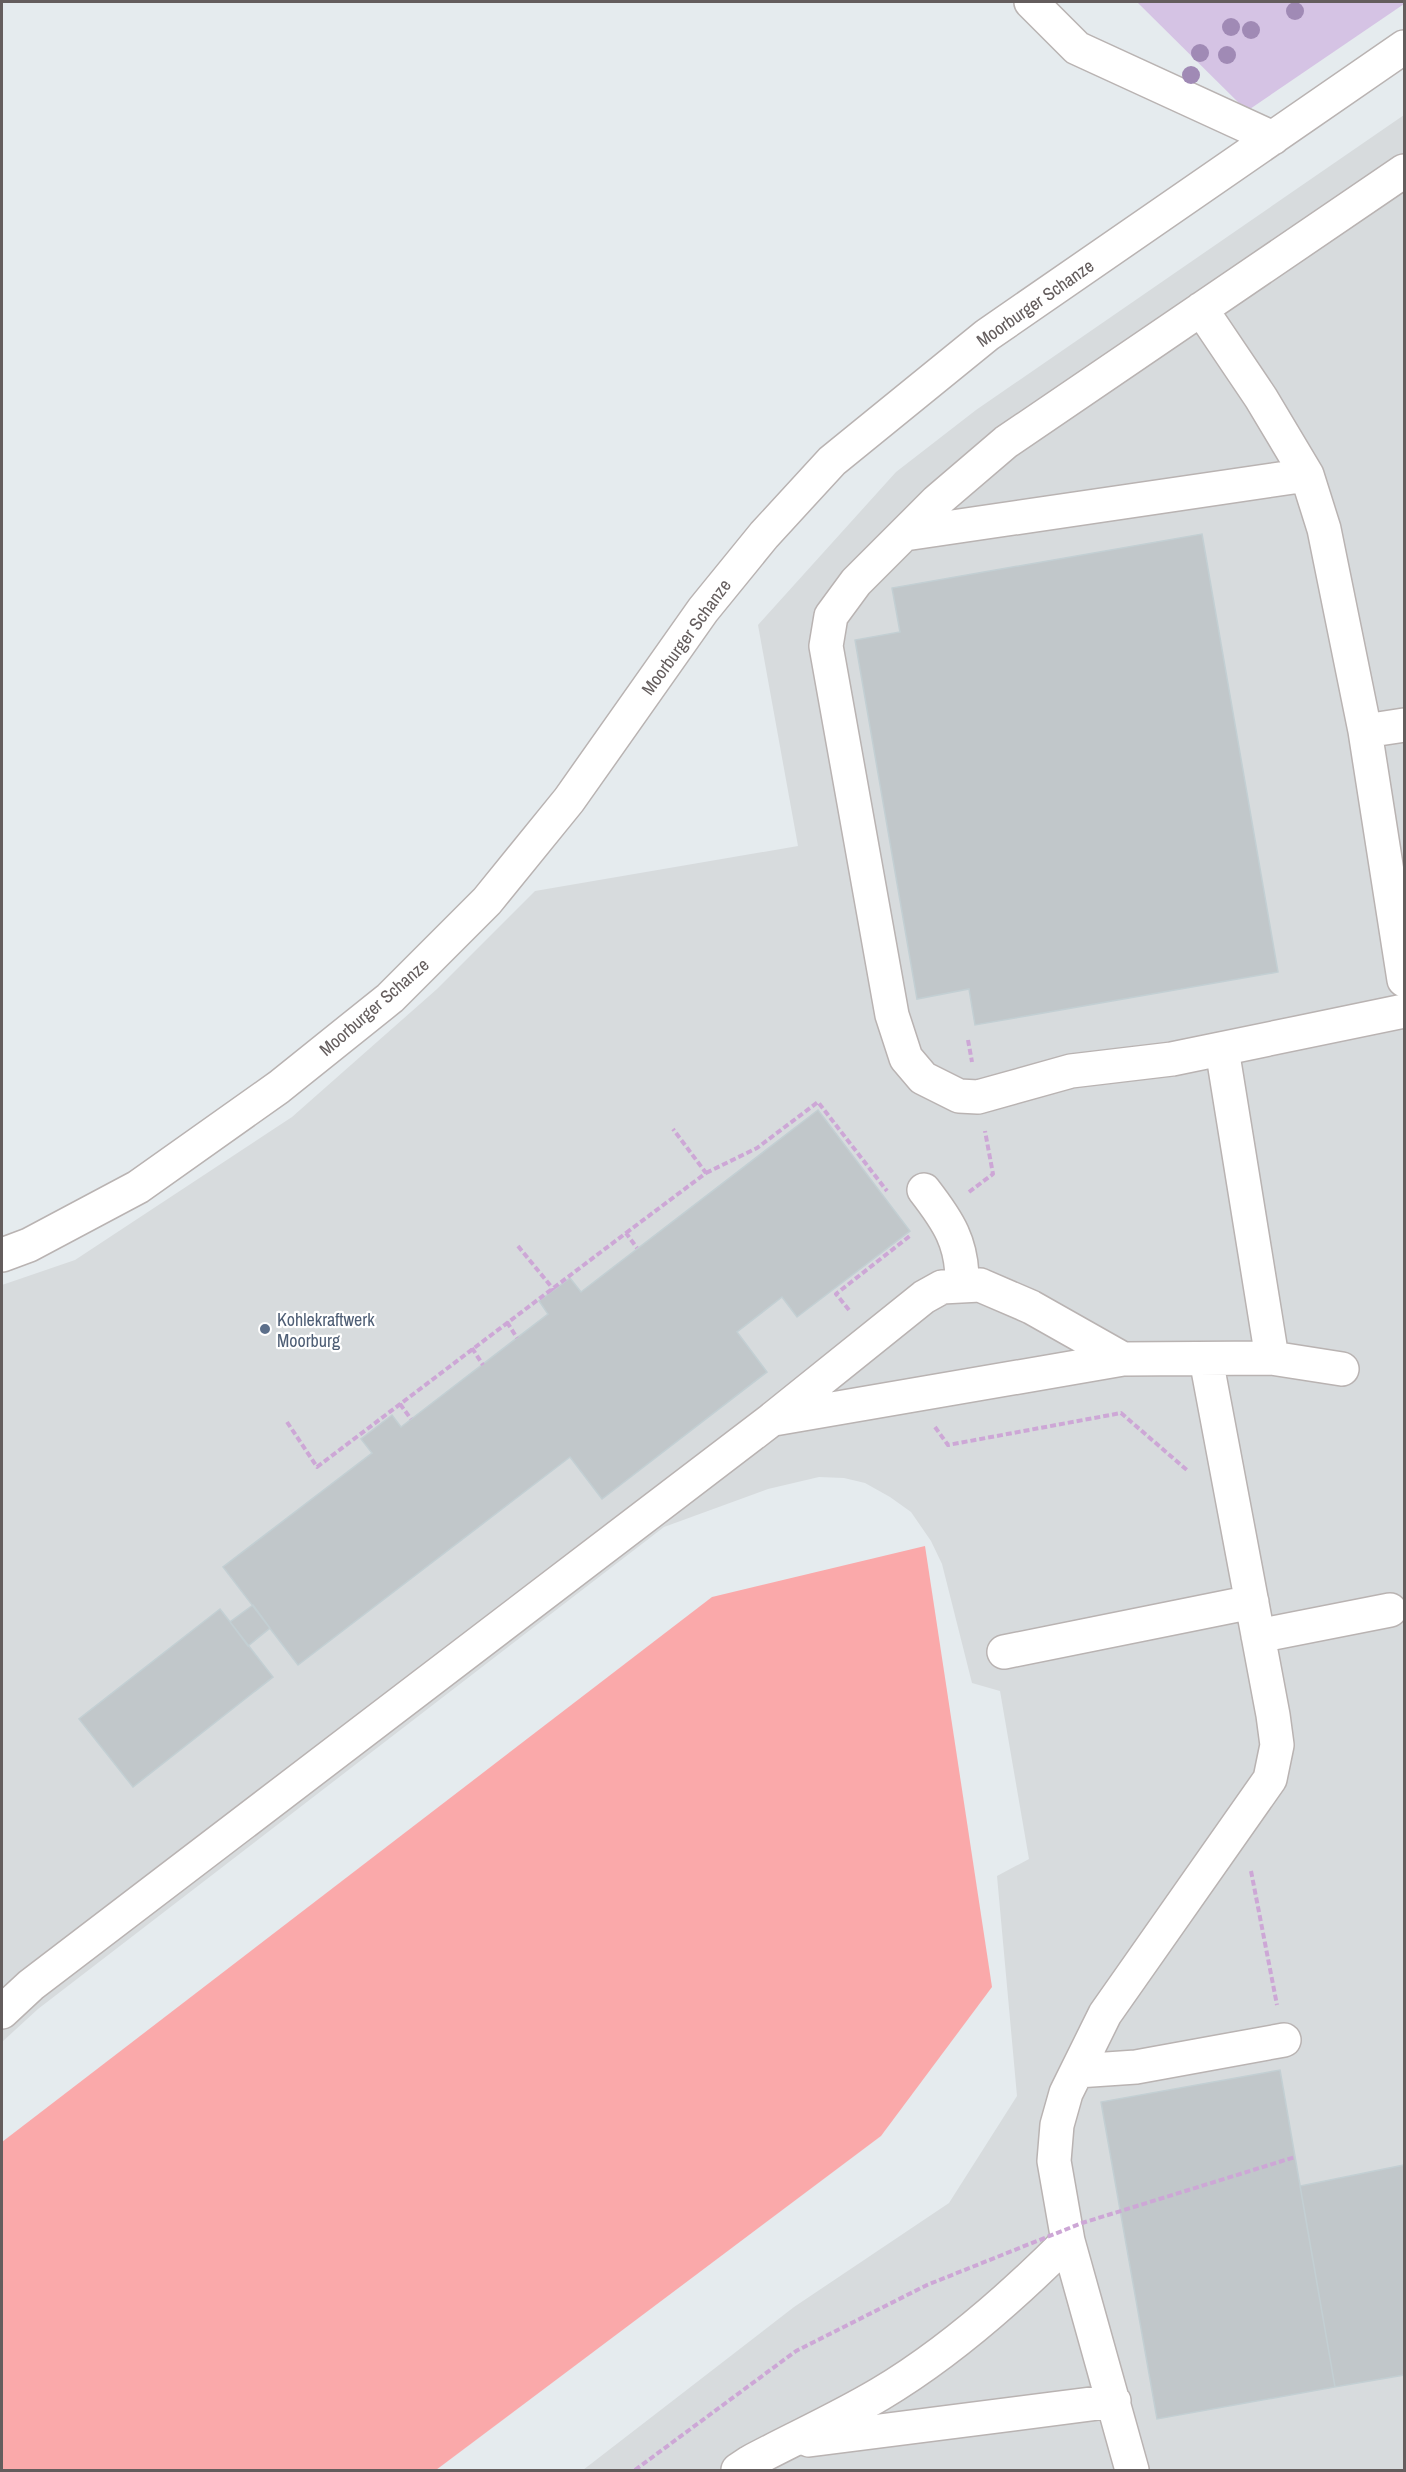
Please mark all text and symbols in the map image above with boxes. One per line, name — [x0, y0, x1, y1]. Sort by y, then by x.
street label: Moorburger Schanze — [971, 253, 1099, 353]
street label: Moorburger Schanze — [635, 574, 737, 700]
street label: Moorburger Schanze — [314, 952, 434, 1062]
place label: Kohlekraftwerk Moorburg — [277, 1307, 375, 1353]
marker: Kohlekraftwerk Moorburg — [258, 1322, 272, 1336]

